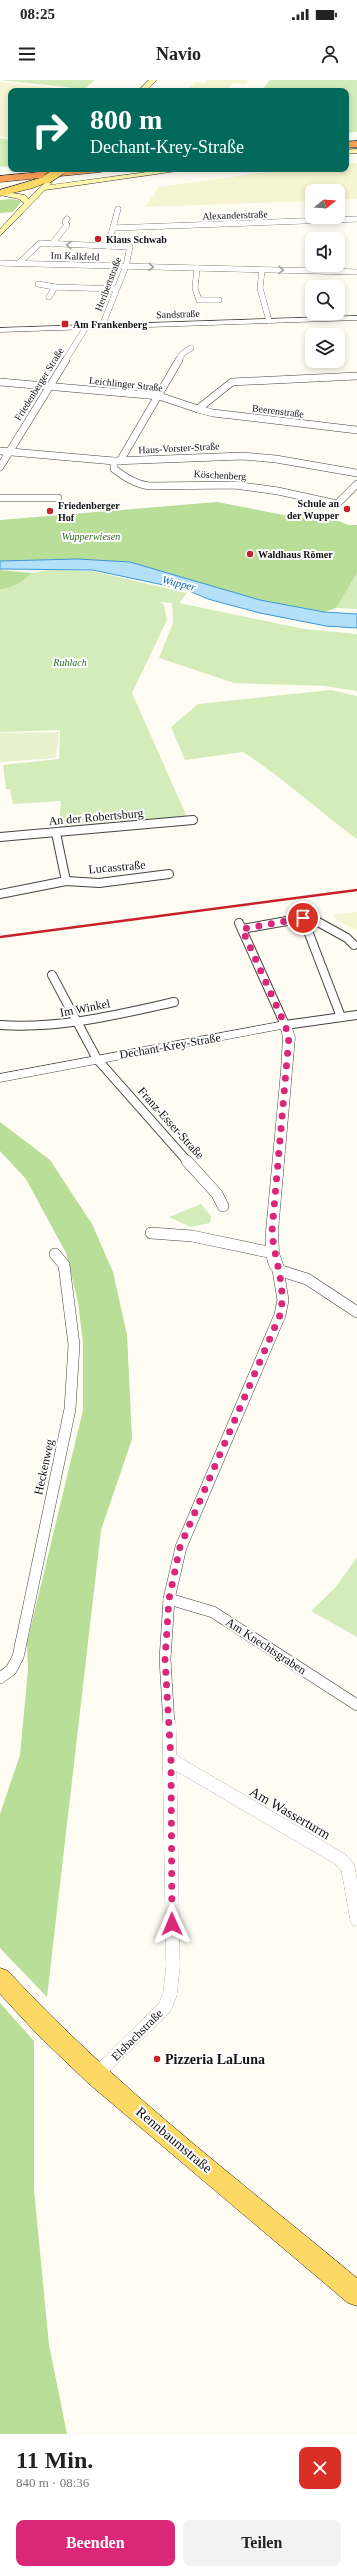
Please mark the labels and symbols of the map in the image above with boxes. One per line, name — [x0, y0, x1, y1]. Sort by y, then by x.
north arrow — [305, 184, 345, 224]
street label: Alexanderstraße — [202, 208, 268, 222]
marker: Klaus Schwab — [93, 234, 103, 244]
place label: Klaus Schwab — [106, 234, 167, 245]
one-way arrow — [66, 240, 72, 249]
street label: Im Kalkfeld — [51, 250, 99, 262]
street label: Heribertstraße — [93, 255, 124, 313]
one-way arrow — [148, 263, 154, 271]
one-way arrow — [278, 266, 284, 274]
street label: Sandstraße — [156, 308, 201, 320]
marker: Am Frankenberg — [60, 319, 70, 329]
place label: Am Frankenberg — [73, 319, 147, 330]
street label: Friedenberger Straße — [12, 345, 66, 423]
street label: Leichlinger Straße — [89, 375, 164, 393]
street label: Beerenstraße — [251, 402, 305, 420]
street label: Haus-Vorster-Straße — [138, 440, 220, 456]
street label: Köschenberg — [193, 468, 247, 482]
place label: Schule an der Wupper — [287, 498, 340, 521]
place label: Friedenberger Hof — [58, 500, 120, 523]
marker: Schule an der Wupper — [342, 504, 352, 514]
marker: Friedenberger Hof — [45, 506, 55, 516]
park label: Wupperwiesen — [62, 531, 120, 542]
marker: Waldhaus Römer — [245, 549, 255, 559]
place label: Waldhaus Römer — [258, 549, 333, 560]
water label: Wupper — [161, 573, 198, 593]
park label: Ruhlach — [52, 657, 87, 668]
street label: An der Robertsburg — [48, 806, 144, 828]
street label: Lucasstraße — [88, 858, 146, 876]
pin — [286, 901, 320, 935]
street label: Im Winkel — [59, 996, 112, 1020]
street label: Dechant-Krey-Straße — [118, 1030, 222, 1062]
street label: Franz-Esser-Straße — [135, 1084, 207, 1162]
street label: Heckenweg — [31, 1438, 57, 1496]
street label: Am Knechtsgraben — [223, 1615, 309, 1677]
street label: Am Wasserturm — [247, 1784, 333, 1842]
position arrow — [151, 1903, 193, 1945]
street label: Elsbachstraße — [108, 2006, 166, 2064]
place label: Pizzeria LaLuna — [165, 2052, 265, 2067]
marker: Pizzeria LaLuna — [152, 2054, 162, 2064]
street label: Rennbaumstraße — [133, 2104, 215, 2176]

